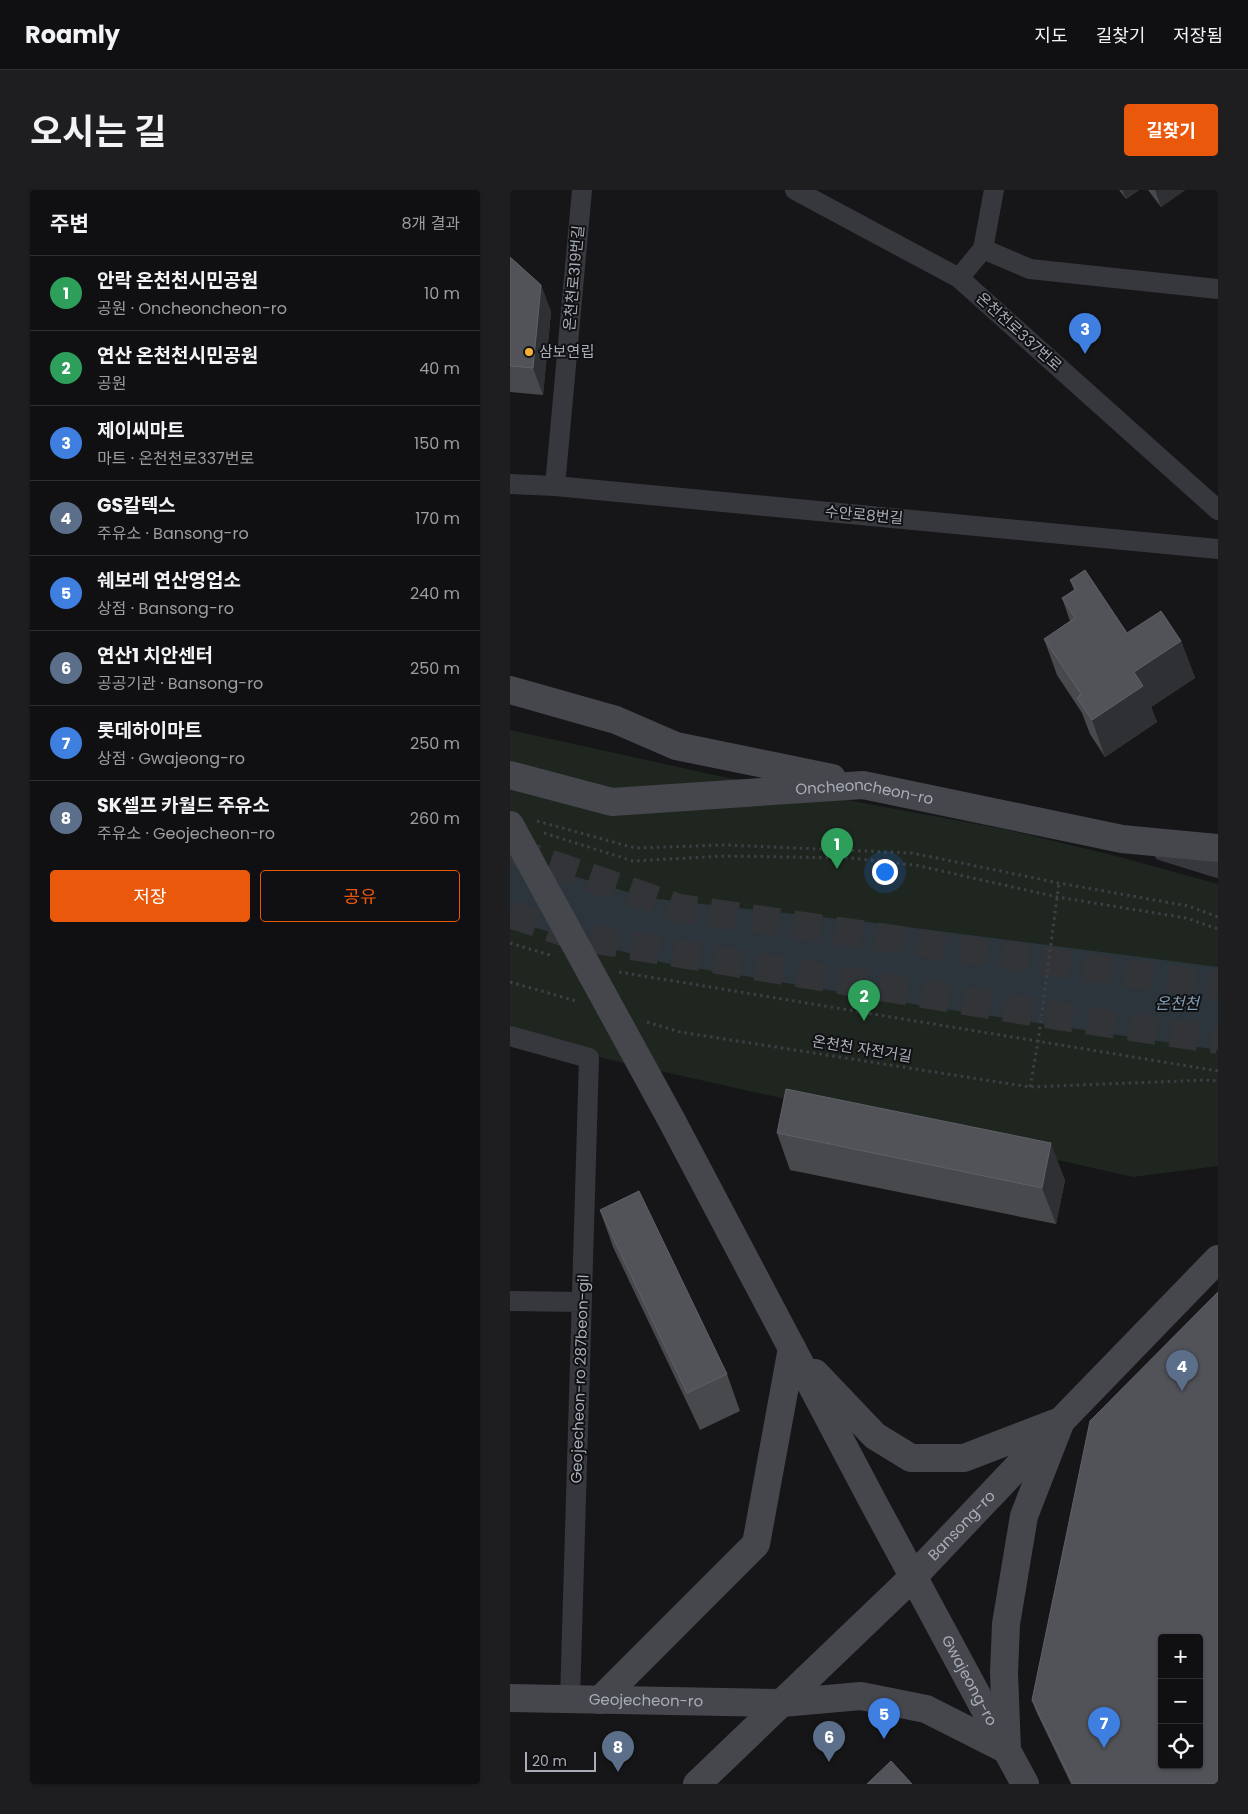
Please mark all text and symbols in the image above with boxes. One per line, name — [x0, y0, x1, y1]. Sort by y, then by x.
text: Roamly — [25, 18, 120, 51]
text: 지도 — [1035, 23, 1068, 48]
text: 길찾기 — [1096, 23, 1145, 48]
text: 저장됨 — [1173, 23, 1223, 48]
button: 길찾기 — [1124, 104, 1218, 156]
text: 오시는 길 — [30, 107, 166, 156]
text: 주변 — [50, 209, 89, 238]
text: 8개 결과 — [401, 212, 460, 235]
street label: 온천천로319번길 — [558, 224, 589, 332]
text: 안락 온천천시민공원 — [97, 267, 258, 294]
text: 1 — [63, 282, 69, 305]
text: 10 m — [424, 282, 460, 305]
street label: 온천천로337번로 — [972, 287, 1067, 376]
text: 공원 · Oncheoncheon-ro — [97, 297, 287, 320]
pin: 3 — [1069, 313, 1101, 354]
place label: 삼보연립 — [539, 341, 594, 362]
text: 연산 온천천시민공원 — [97, 342, 258, 369]
marker: 삼보연립 — [523, 346, 535, 358]
text: 2 — [61, 357, 71, 380]
text: 40 m — [419, 357, 460, 380]
text: 공원 — [97, 372, 126, 395]
text: 제이씨마트 — [97, 417, 184, 444]
text: 3 — [61, 432, 71, 455]
text: 150 m — [414, 432, 460, 455]
text: 마트 · 온천천로337번로 — [97, 447, 254, 470]
text: GS칼텍스 — [97, 492, 176, 519]
street label: 수안로8번길 — [824, 501, 904, 528]
text: 4 — [61, 507, 71, 530]
text: 170 m — [415, 507, 460, 530]
text: 주유소 · Bansong-ro — [97, 522, 249, 545]
text: 쉐보레 연산영업소 — [97, 567, 241, 594]
text: 5 — [61, 582, 71, 605]
text: 240 m — [410, 582, 460, 605]
text: 상점 · Bansong-ro — [97, 597, 234, 620]
text: 연산1 치안센터 — [97, 642, 213, 669]
text: 6 — [61, 657, 71, 680]
text: 250 m — [410, 657, 460, 680]
text: 공공기관 · Bansong-ro — [97, 672, 263, 695]
text: 롯데하이마트 — [97, 717, 202, 744]
text: 7 — [62, 732, 70, 755]
text: 250 m — [410, 732, 460, 755]
text: 상점 · Gwajeong-ro — [97, 747, 245, 770]
street label: Oncheoncheon-ro — [795, 774, 935, 809]
text: SK셀프 카월드 주유소 — [97, 792, 270, 819]
text: 8 — [61, 807, 71, 830]
text: 260 m — [410, 807, 460, 830]
text: 주유소 · Geojecheon-ro — [97, 822, 275, 845]
pin: 1 — [821, 828, 853, 869]
your location — [872, 859, 898, 885]
button: 저장 — [50, 870, 250, 922]
button: 공유 — [260, 870, 460, 922]
pin: 2 — [848, 980, 880, 1021]
water label: 온천천 — [1155, 992, 1201, 1015]
street label: 온천천 자전거길 — [811, 1030, 913, 1067]
street label: Geojecheon-ro 287beon-gil — [565, 1274, 594, 1484]
pin: 4 — [1166, 1350, 1198, 1391]
street label: Bansong-ro — [923, 1486, 1000, 1565]
street label: Gwajeong-ro — [937, 1631, 1003, 1729]
map controls — [1158, 1634, 1203, 1769]
button: + — [1158, 1634, 1203, 1679]
button: − — [1158, 1679, 1203, 1724]
street label: Geojecheon-ro — [589, 1688, 703, 1712]
pin: 5 — [868, 1698, 900, 1739]
pin: 7 — [1088, 1707, 1120, 1748]
pin: 6 — [813, 1721, 845, 1762]
button: locate — [1158, 1724, 1203, 1769]
pin: 8 — [602, 1731, 634, 1772]
scale bar — [525, 1749, 596, 1772]
text: 20 m — [532, 1751, 567, 1771]

